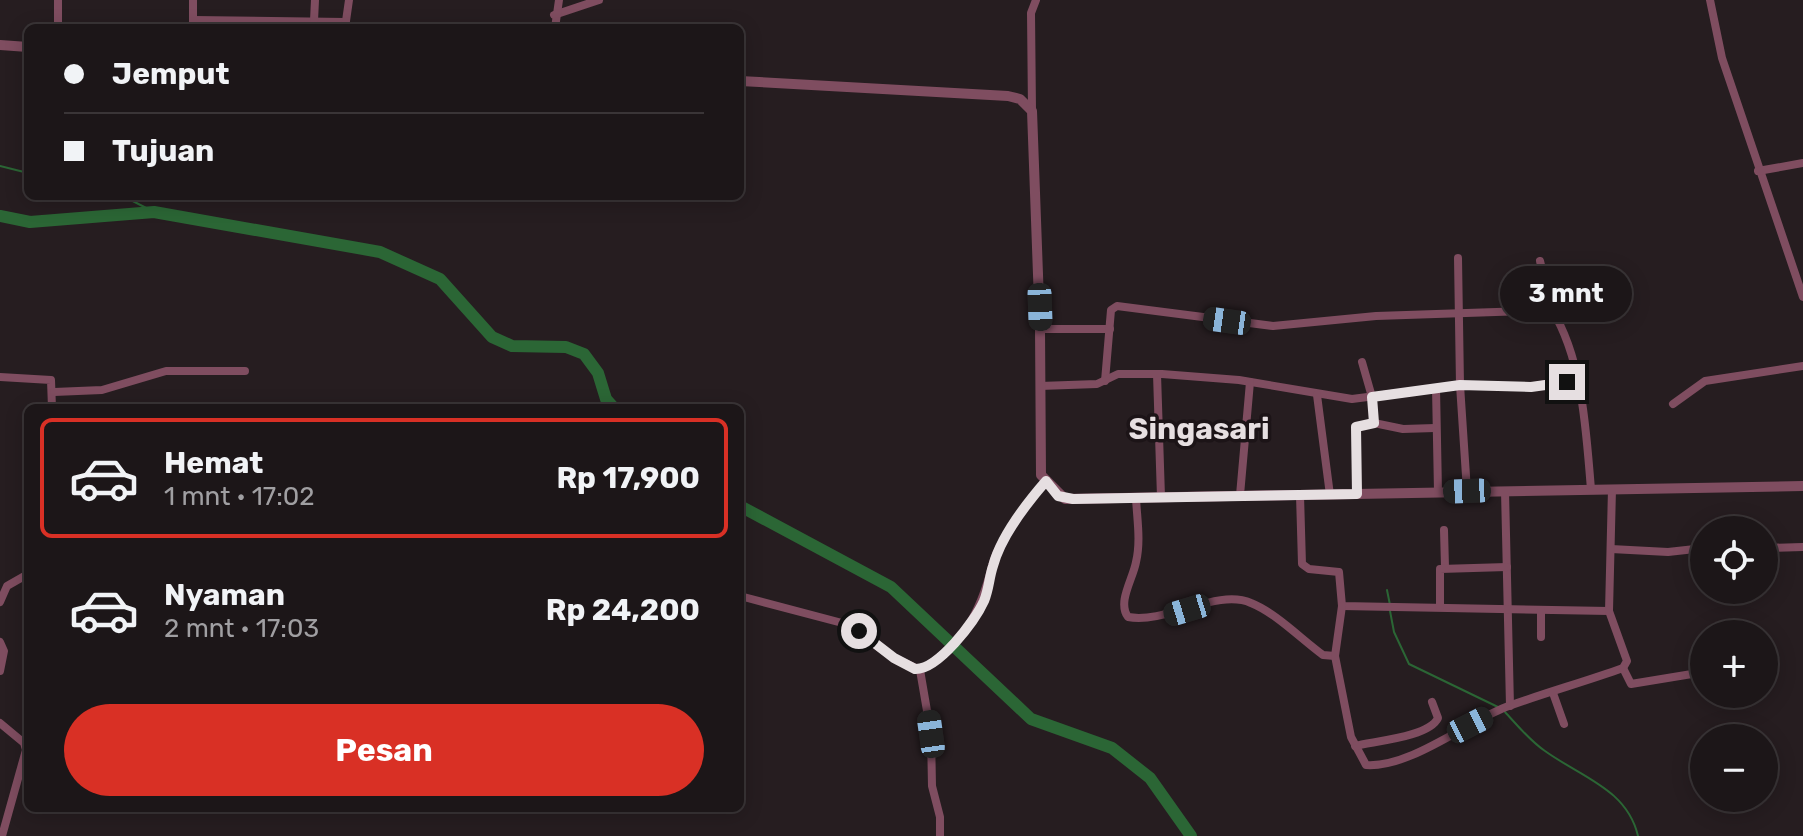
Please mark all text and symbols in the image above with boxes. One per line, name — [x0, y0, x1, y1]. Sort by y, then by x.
text: Jemput — [112, 56, 230, 92]
text: Tujuan — [112, 133, 214, 169]
callout: 3 mnt — [1501, 266, 1633, 322]
text: 3 mnt — [1528, 278, 1604, 309]
car — [1027, 283, 1053, 331]
car — [1202, 306, 1252, 336]
route end — [1549, 364, 1585, 400]
district label: Singasari — [1129, 411, 1269, 447]
icon: car — [68, 442, 140, 514]
text: Hemat — [164, 445, 263, 481]
text: Rp 17,900 — [556, 460, 700, 496]
car — [1443, 478, 1491, 504]
text: 1 mnt · 17:02 — [164, 481, 315, 512]
map controls — [1690, 516, 1778, 812]
button: locate — [1690, 516, 1778, 604]
icon: car — [68, 574, 140, 646]
text: Nyaman — [164, 577, 285, 613]
text: Rp 24,200 — [546, 592, 700, 628]
car — [1161, 592, 1213, 628]
text: 2 mnt · 17:03 — [164, 613, 319, 644]
route start — [841, 613, 877, 649]
button: + — [1690, 620, 1778, 708]
car — [1443, 703, 1497, 747]
button: Pesan — [64, 704, 704, 796]
car — [916, 709, 946, 759]
button: − — [1690, 724, 1778, 812]

